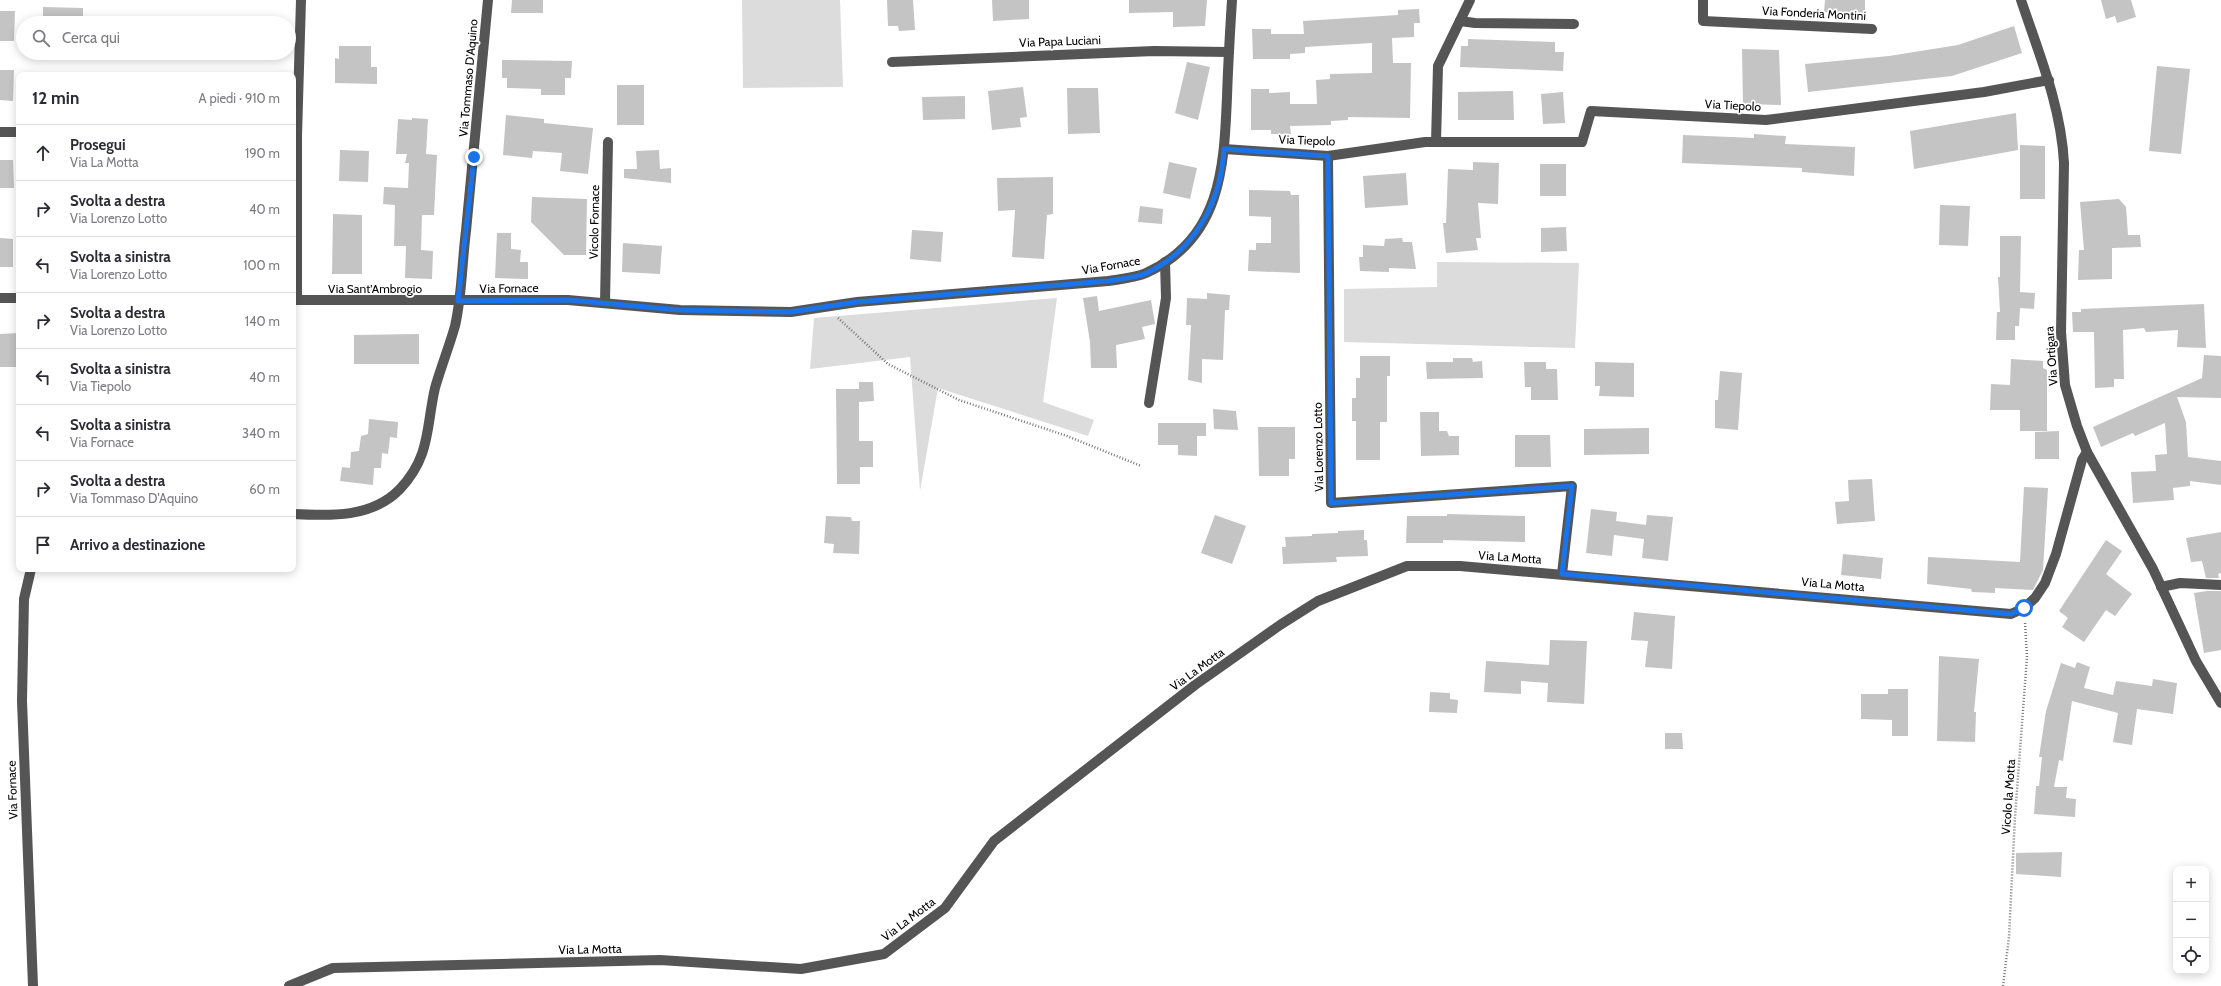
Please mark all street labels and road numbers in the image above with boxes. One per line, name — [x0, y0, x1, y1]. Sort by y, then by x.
street label: Via Fonderia Montini — [1762, 3, 1866, 23]
street label: Via Tommaso D'Aquino — [455, 18, 481, 138]
street label: Via Papa Luciani — [1019, 32, 1101, 50]
street label: Via Tiepolo — [1704, 96, 1762, 114]
street label: Via Tiepolo — [1279, 132, 1336, 148]
street label: Vicolo Fornace — [586, 185, 602, 259]
street label: Via Fornace — [1081, 252, 1141, 278]
street label: Via Fornace — [479, 280, 539, 296]
street label: Via Sant'Ambrogio — [328, 281, 422, 296]
street label: Via Ortigara — [2041, 326, 2061, 386]
street label: Via Lorenzo Lotto — [1310, 402, 1326, 492]
street label: Via La Motta — [1478, 547, 1542, 567]
street label: Via La Motta — [1801, 574, 1865, 594]
street label: Via La Motta — [1167, 644, 1227, 694]
street label: Vicolo la Motta — [1998, 758, 2018, 835]
street label: Via Fornace — [3, 760, 21, 820]
street label: Via La Motta — [878, 894, 938, 944]
street label: Via La Motta — [558, 941, 622, 957]

